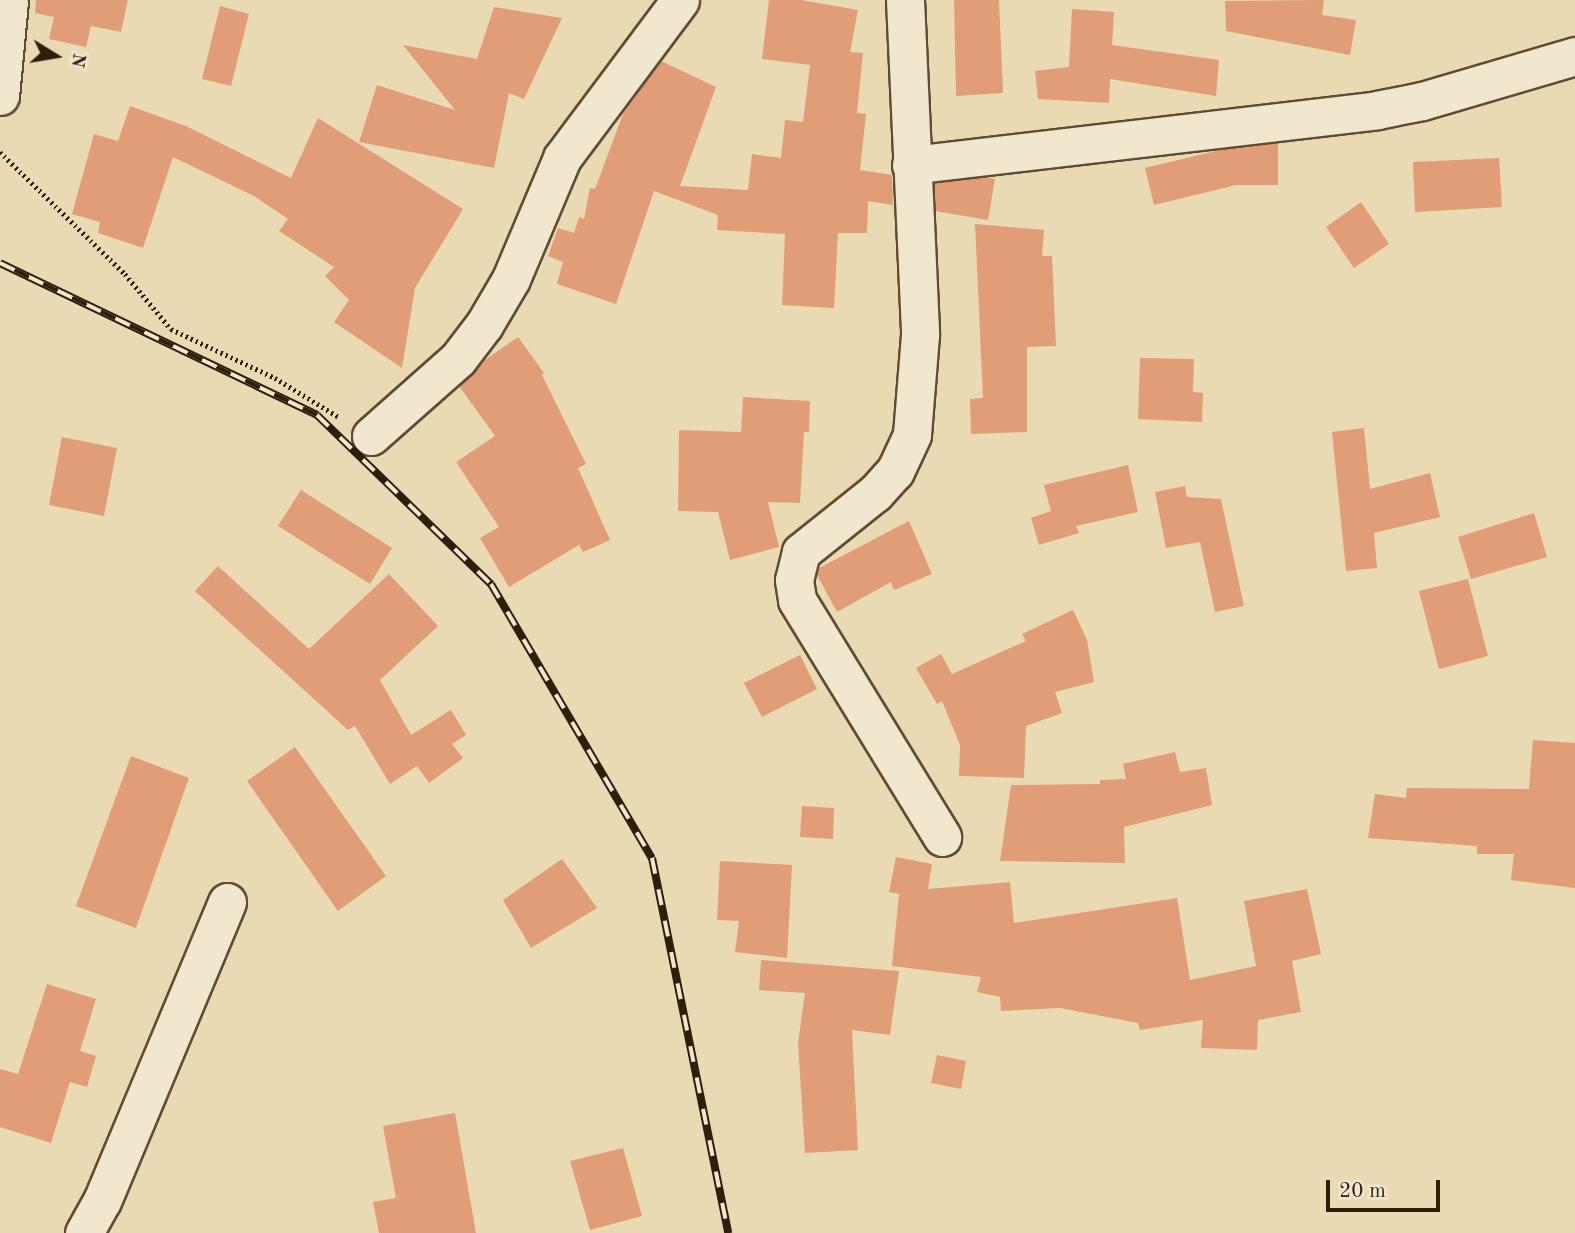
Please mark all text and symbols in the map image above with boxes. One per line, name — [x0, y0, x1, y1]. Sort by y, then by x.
north arrow — [21, 21, 91, 91]
text: N — [66, 51, 88, 69]
scale bar — [1330, 1166, 1444, 1210]
text: 20 m — [1339, 1181, 1386, 1202]

